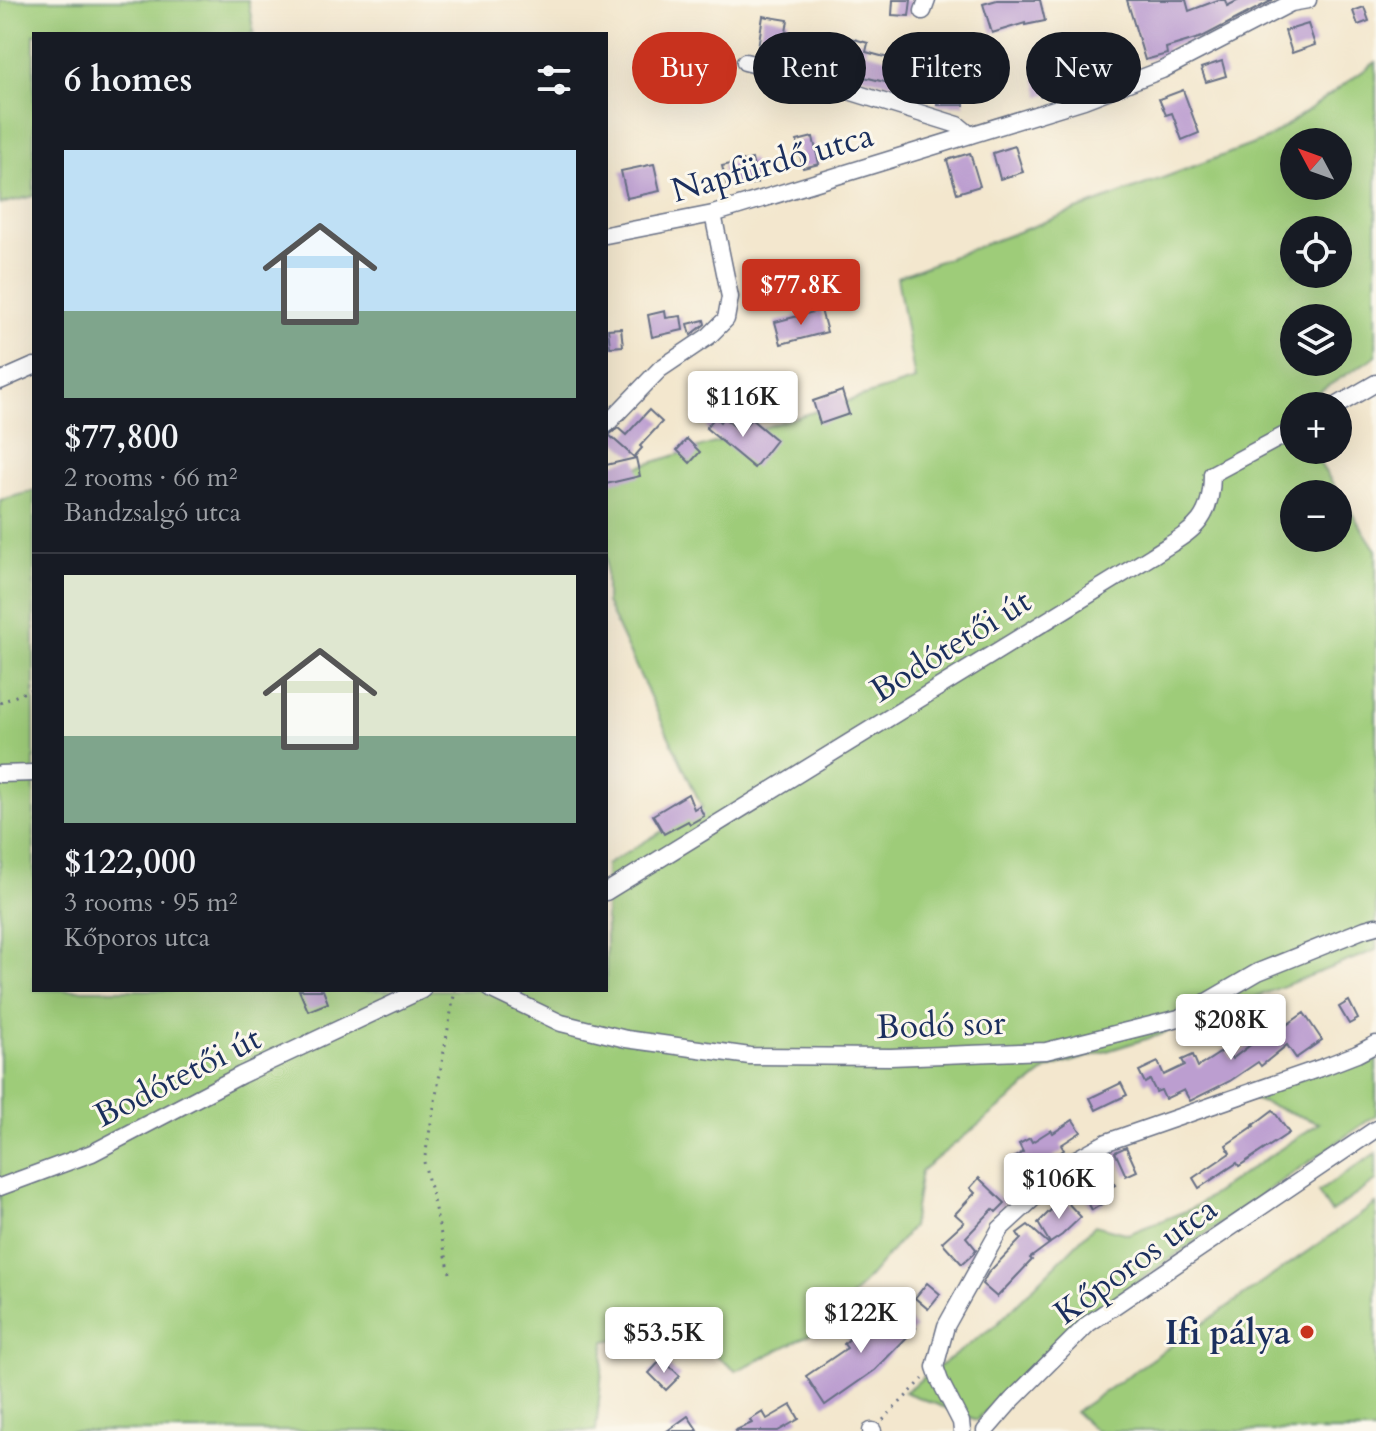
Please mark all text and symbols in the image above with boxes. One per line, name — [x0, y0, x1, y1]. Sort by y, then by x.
chip: Buy — [632, 32, 737, 104]
chip: Rent — [753, 32, 866, 104]
chip: Filters — [882, 32, 1010, 104]
chip: New — [1026, 32, 1141, 104]
text: 6 homes — [64, 57, 192, 103]
icon: filters — [532, 58, 576, 102]
street label: Napfürdő utca — [666, 112, 879, 214]
north arrow — [1280, 128, 1352, 200]
map controls — [1280, 128, 1352, 552]
icon: home — [248, 202, 392, 346]
button: locate — [1280, 216, 1352, 288]
pin: $77.8K — [736, 259, 866, 327]
text: $77.8K — [760, 267, 842, 302]
button: layers — [1280, 304, 1352, 376]
pin: $116K — [687, 371, 799, 439]
text: $116K — [706, 379, 780, 414]
button: + — [1280, 392, 1352, 464]
text: $77,800 — [64, 414, 178, 460]
text: 2 rooms · 66 m² — [64, 460, 237, 495]
button: − — [1280, 480, 1352, 552]
text: Bandzsalgó utca — [64, 495, 241, 530]
street label: Bodótetői út — [861, 578, 1040, 713]
icon: home — [248, 627, 392, 771]
text: $122,000 — [64, 839, 196, 885]
text: 3 rooms · 95 m² — [64, 885, 237, 920]
text: Kőporos utca — [64, 920, 210, 955]
pin: $208K — [1175, 994, 1287, 1062]
street label: Bodó sor — [876, 1000, 1007, 1050]
text: $208K — [1194, 1002, 1268, 1037]
street label: Bodótetői út — [86, 1015, 269, 1139]
pin: $106K — [1003, 1153, 1115, 1221]
text: $106K — [1022, 1161, 1096, 1196]
street label: Kőporos utca — [1045, 1186, 1227, 1336]
pin: $122K — [805, 1287, 917, 1355]
text: $122K — [824, 1295, 898, 1330]
pin: $53.5K — [599, 1307, 729, 1375]
place label: Ifi pálya — [1165, 1310, 1291, 1356]
text: $53.5K — [623, 1315, 705, 1350]
marker: Ifi pálya — [1298, 1323, 1316, 1341]

